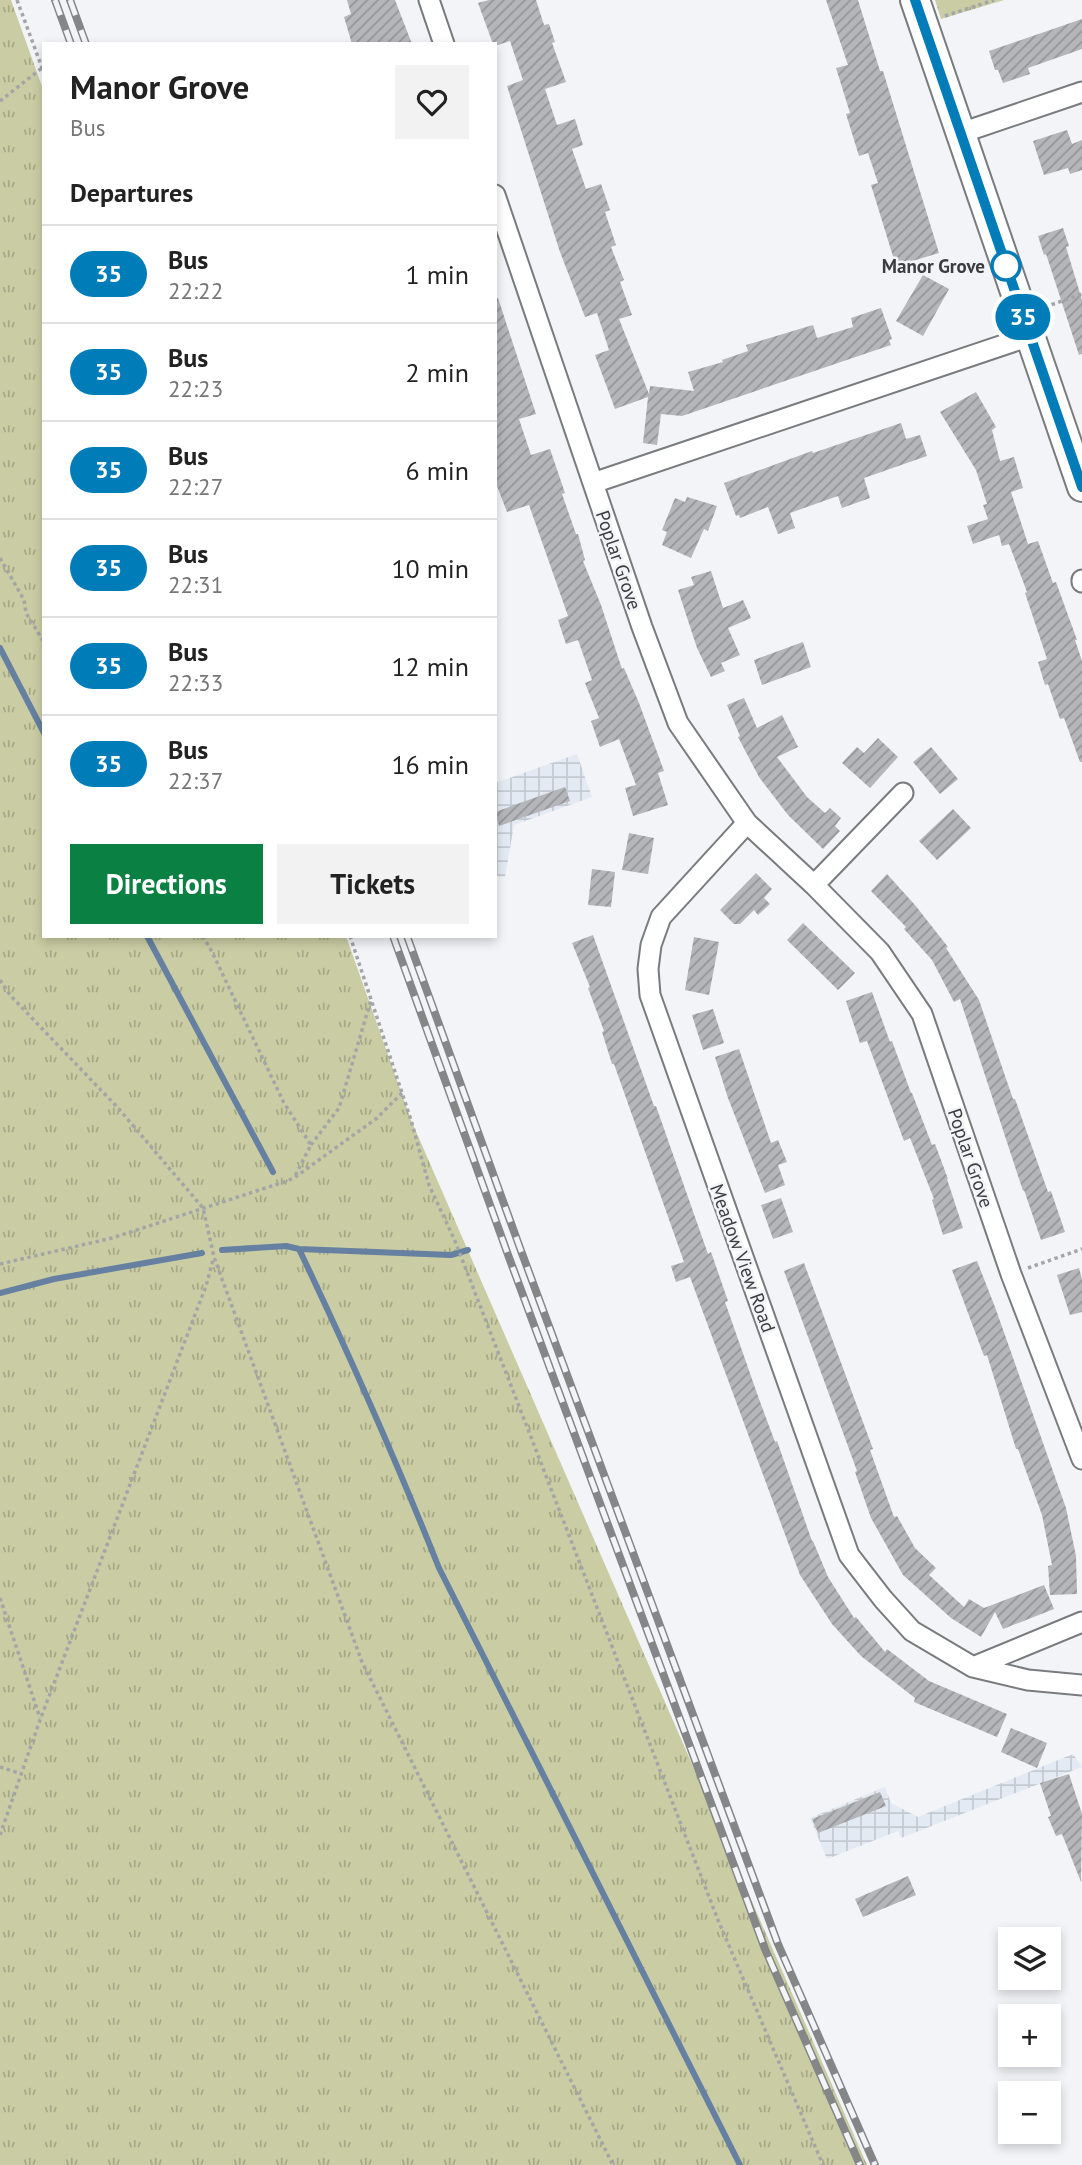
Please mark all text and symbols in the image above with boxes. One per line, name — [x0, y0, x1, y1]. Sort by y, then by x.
text: Manor Grove — [70, 65, 249, 108]
button: heart — [395, 65, 469, 139]
text: Bus — [70, 113, 106, 142]
text: Departures — [70, 176, 193, 209]
text: Bus — [168, 243, 208, 276]
marker: Manor Grove — [991, 251, 1021, 281]
place label: Manor Grove — [882, 254, 985, 278]
text: 35 — [95, 258, 122, 289]
text: 1 min — [406, 258, 469, 291]
text: 22:22 — [168, 276, 223, 305]
line badge: 35 — [992, 294, 1054, 340]
text: 35 — [1009, 301, 1037, 332]
text: Bus — [168, 341, 208, 374]
text: 35 — [95, 356, 122, 387]
text: 2 min — [406, 356, 469, 389]
text: 22:23 — [168, 374, 223, 403]
text: Bus — [168, 439, 208, 472]
text: 35 — [95, 454, 122, 485]
text: 6 min — [406, 454, 469, 487]
text: 22:27 — [168, 472, 223, 501]
street label: Poplar Grove — [591, 507, 647, 613]
text: Bus — [168, 537, 208, 570]
text: 35 — [95, 552, 122, 583]
text: 10 min — [391, 552, 469, 585]
text: 22:31 — [168, 570, 223, 599]
text: Bus — [168, 635, 208, 668]
text: 35 — [95, 650, 122, 681]
text: 12 min — [391, 650, 469, 683]
text: 22:33 — [168, 668, 223, 697]
text: Bus — [168, 733, 208, 766]
text: 35 — [95, 748, 122, 779]
text: 16 min — [391, 748, 469, 781]
text: 22:37 — [168, 766, 223, 795]
button: Directions — [70, 844, 263, 924]
button: Tickets — [277, 844, 469, 924]
street label: Poplar Grove — [943, 1105, 999, 1211]
street label: Meadow View Road — [705, 1180, 781, 1336]
map controls — [998, 1927, 1061, 2144]
button: layers — [998, 1927, 1061, 1990]
button: + — [998, 2004, 1061, 2067]
button: − — [998, 2081, 1061, 2144]

